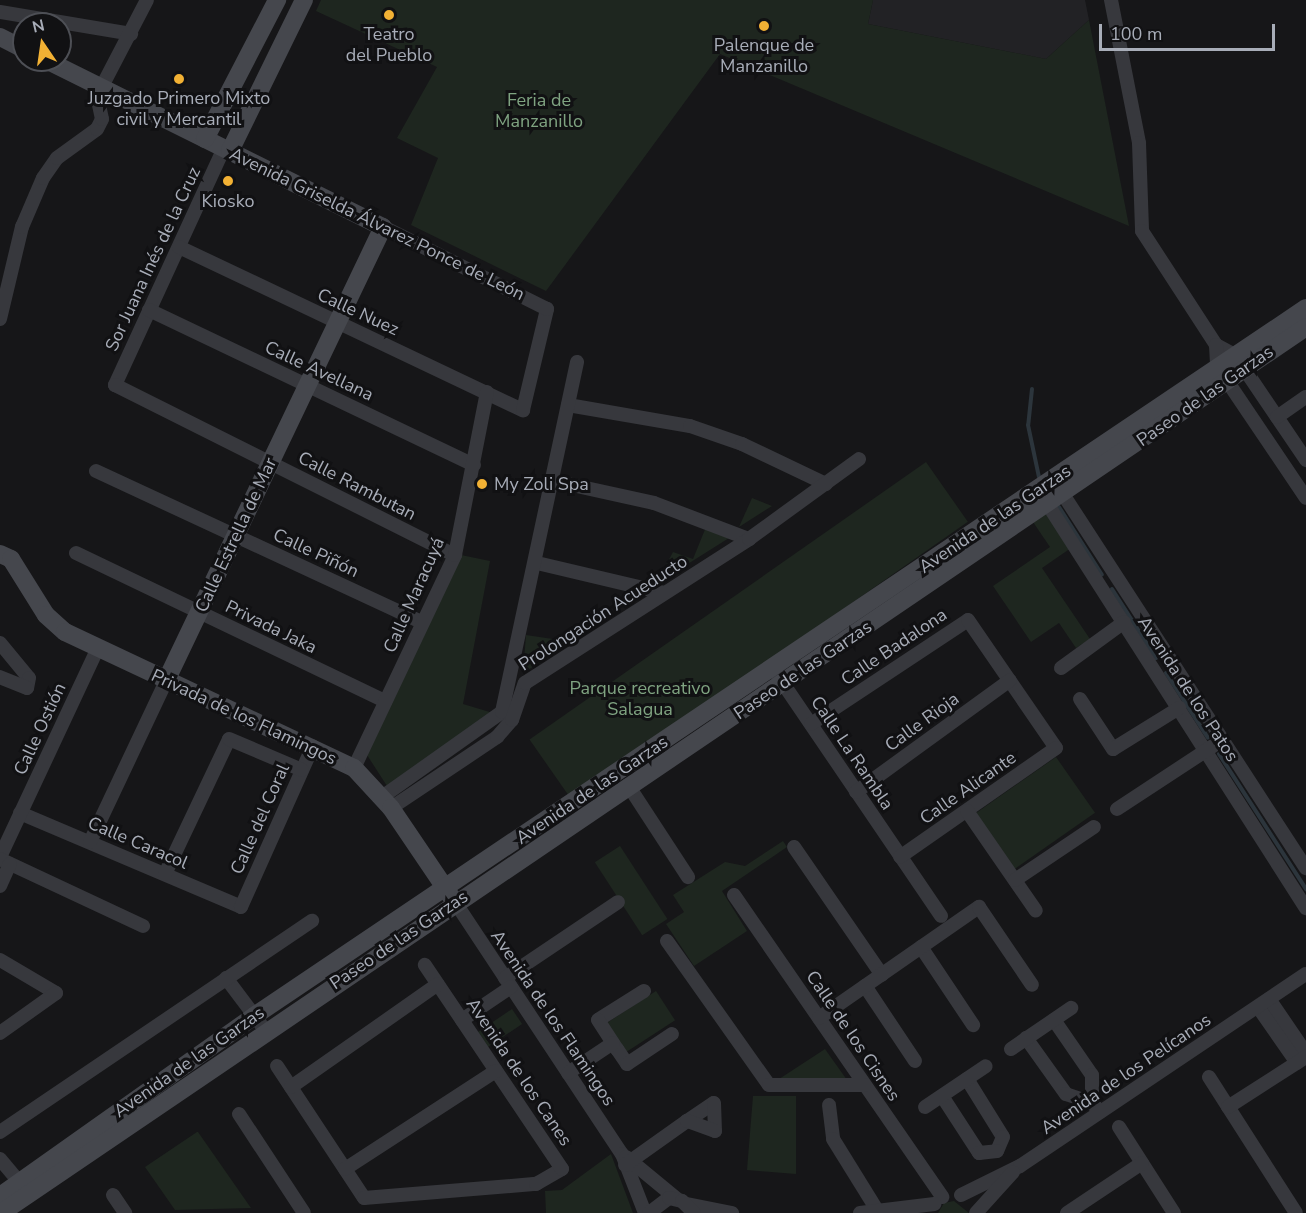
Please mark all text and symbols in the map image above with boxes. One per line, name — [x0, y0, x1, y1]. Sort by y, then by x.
marker: Teatro del Pueblo — [382, 8, 396, 22]
north arrow — [12, 12, 72, 72]
scale bar — [1102, 12, 1278, 50]
text: N — [30, 14, 47, 38]
marker: Palenque de Manzanillo — [757, 19, 771, 33]
text: 100 m — [1110, 22, 1162, 46]
place label: Teatro del Pueblo — [346, 24, 432, 66]
place label: Palenque de Manzanillo — [714, 35, 814, 78]
marker: Juzgado Primero Mixto civil y Mercantil — [172, 72, 186, 86]
place label: Juzgado Primero Mixto civil y Mercantil — [88, 88, 270, 130]
park label: Feria de Manzanillo — [495, 90, 583, 132]
street label: Avenida Griselda Álvarez Ponce de León — [226, 143, 528, 305]
street label: Sor Juana Inés de la Cruz — [101, 163, 205, 355]
marker: Kiosko — [221, 174, 235, 188]
place label: Kiosko — [202, 190, 254, 212]
street label: Calle Nuez — [314, 284, 402, 340]
street label: Calle Avellana — [261, 336, 377, 406]
street label: Paseo de las Garzas — [1133, 341, 1277, 451]
street label: Calle Rambutan — [294, 447, 420, 525]
street label: Calle Estrella de Mar — [191, 454, 281, 616]
street label: Avenida de las Garzas — [915, 460, 1075, 578]
place label: My Zoli Spa — [494, 473, 589, 495]
marker: My Zoli Spa — [475, 477, 489, 491]
street label: Calle Piñón — [270, 524, 362, 582]
street label: Calle Maracuyá — [379, 534, 449, 656]
street label: Prolongación Acueducto — [515, 550, 691, 676]
street label: Privada Jaka — [222, 596, 320, 658]
street label: Calle Badalona — [837, 604, 951, 690]
street label: Avenida de los Patos — [1133, 612, 1243, 766]
street label: Paseo de las Garzas — [730, 616, 876, 724]
street label: Privada de los Flamingos — [148, 665, 340, 769]
park label: Parque recreativo Salagua — [570, 678, 710, 720]
street label: Calle Ostión — [9, 679, 71, 779]
street label: Calle Rioja — [881, 688, 963, 756]
street label: Calle La Rambla — [806, 692, 898, 814]
street label: Avenida de las Garzas — [512, 731, 672, 849]
street label: Calle Alicante — [916, 747, 1020, 829]
street label: Calle del Coral — [226, 760, 294, 878]
street label: Calle Caracol — [85, 812, 191, 874]
street label: Paseo de las Garzas — [326, 886, 472, 994]
street label: Avenida de los Flamingos — [486, 926, 620, 1110]
street label: Calle de los Cisnes — [801, 967, 905, 1105]
street label: Avenida de los Canes — [462, 994, 576, 1150]
street label: Avenida de las Garzas — [110, 1002, 268, 1122]
street label: Avenida de los Pelícanos — [1037, 1009, 1215, 1139]

